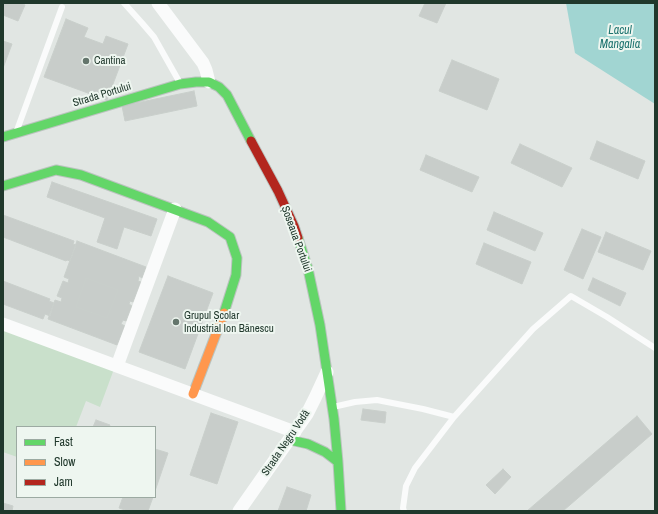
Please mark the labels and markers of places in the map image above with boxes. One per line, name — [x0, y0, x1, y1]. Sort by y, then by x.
place label: Cantina — [94, 54, 126, 68]
marker: Cantina — [81, 56, 91, 66]
place label: Grupul Școlar Industrial Ion Bănescu — [184, 309, 274, 335]
marker: Grupul Școlar Industrial Ion Bănescu — [171, 317, 181, 327]

